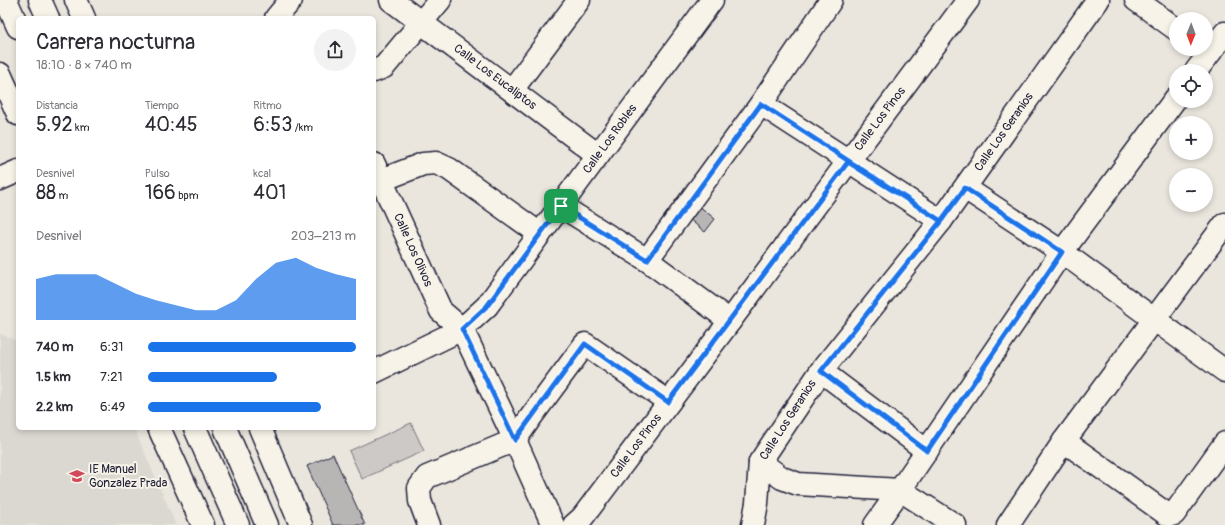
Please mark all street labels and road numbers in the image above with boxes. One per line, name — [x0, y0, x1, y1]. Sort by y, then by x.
street label: Calle Los Eucaliptos — [451, 41, 540, 113]
street label: Calle Los Pinos — [851, 84, 909, 154]
street label: Calle Los Geranios — [971, 89, 1037, 174]
street label: Calle Los Robles — [580, 101, 640, 177]
street label: Calle Los Olivos — [390, 211, 436, 290]
street label: Calle Los Geranios — [757, 377, 820, 463]
street label: Calle Los Pinos — [607, 411, 665, 481]

